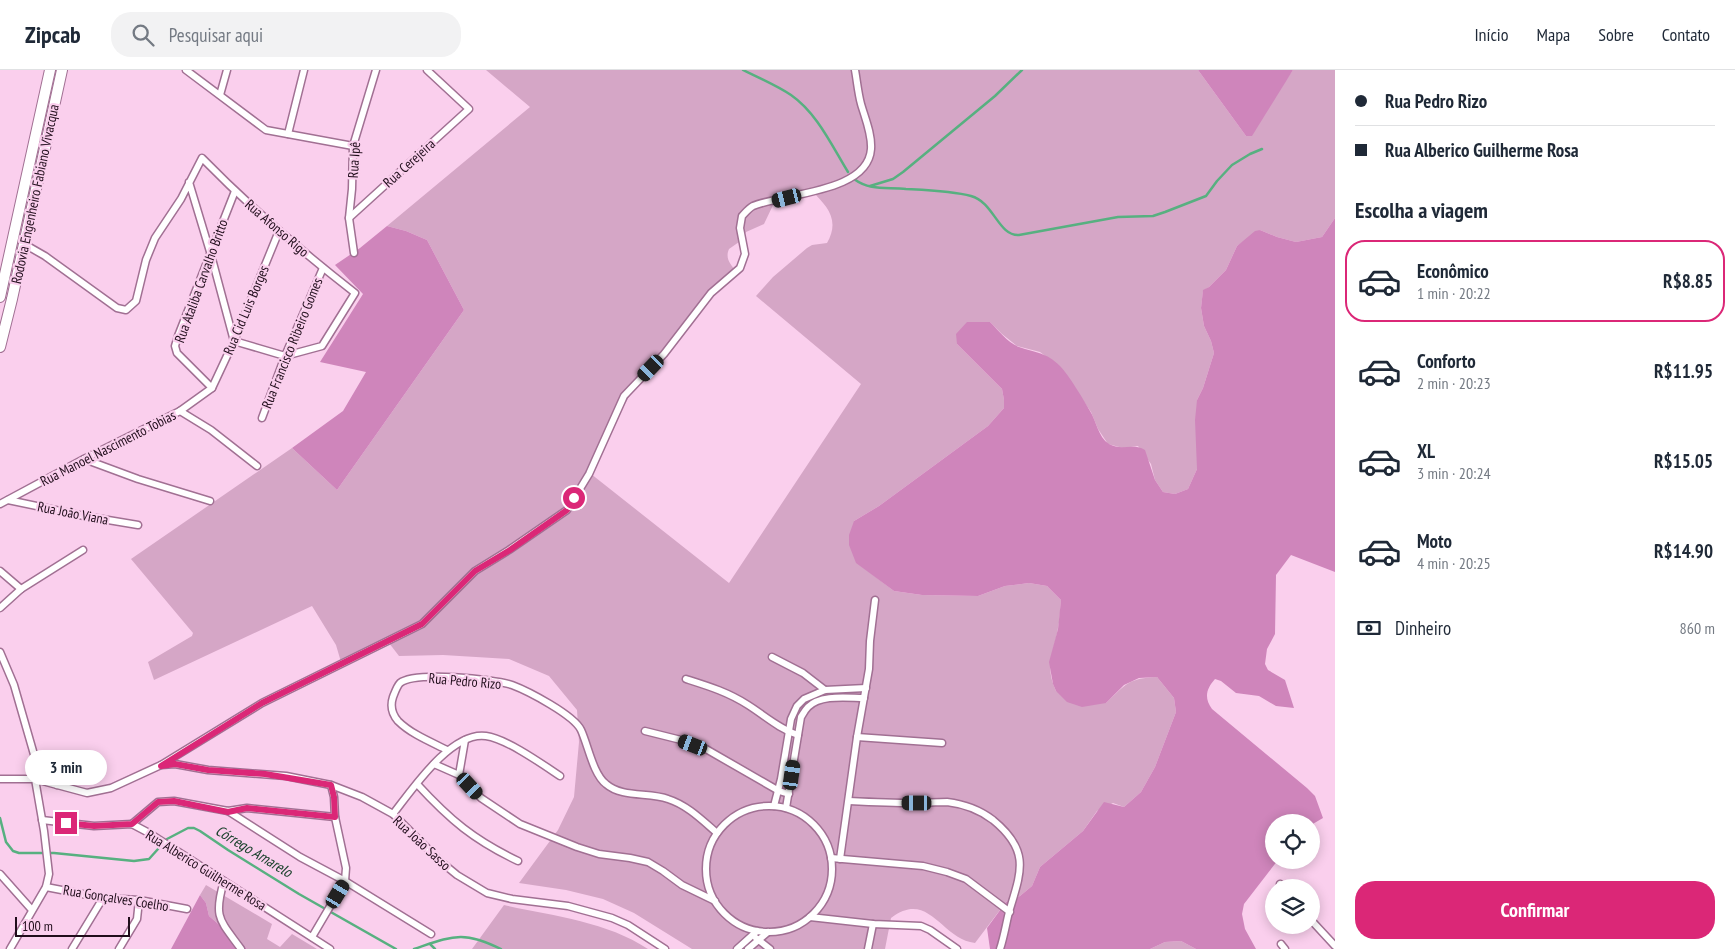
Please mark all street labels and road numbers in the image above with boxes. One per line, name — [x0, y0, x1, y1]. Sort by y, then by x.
street label: Rodovia Engenheiro Fabiano Vivacqua — [7, 103, 63, 285]
street label: Rua Cerejeira — [379, 135, 439, 191]
street label: Rua Ipê — [344, 141, 364, 179]
street label: Rua Afonso Rigo — [241, 195, 313, 261]
street label: Rua Ataliba Carvalho Britto — [170, 217, 232, 345]
street label: Rua Cid Luis Borges — [219, 262, 273, 357]
street label: Rua Francisco Ribeiro Gomes — [258, 275, 327, 411]
street label: Rua Manoel Nascimento Tobias — [37, 406, 179, 490]
street label: Rua João Viana — [36, 497, 110, 529]
street label: Rua Pedro Rizo — [428, 669, 502, 693]
street label: Rua João Sasso — [389, 812, 455, 874]
street label: Rua Alberico Guilherme Rosa — [142, 826, 270, 914]
street label: Rua Gonçalves Coelho — [62, 881, 170, 915]

